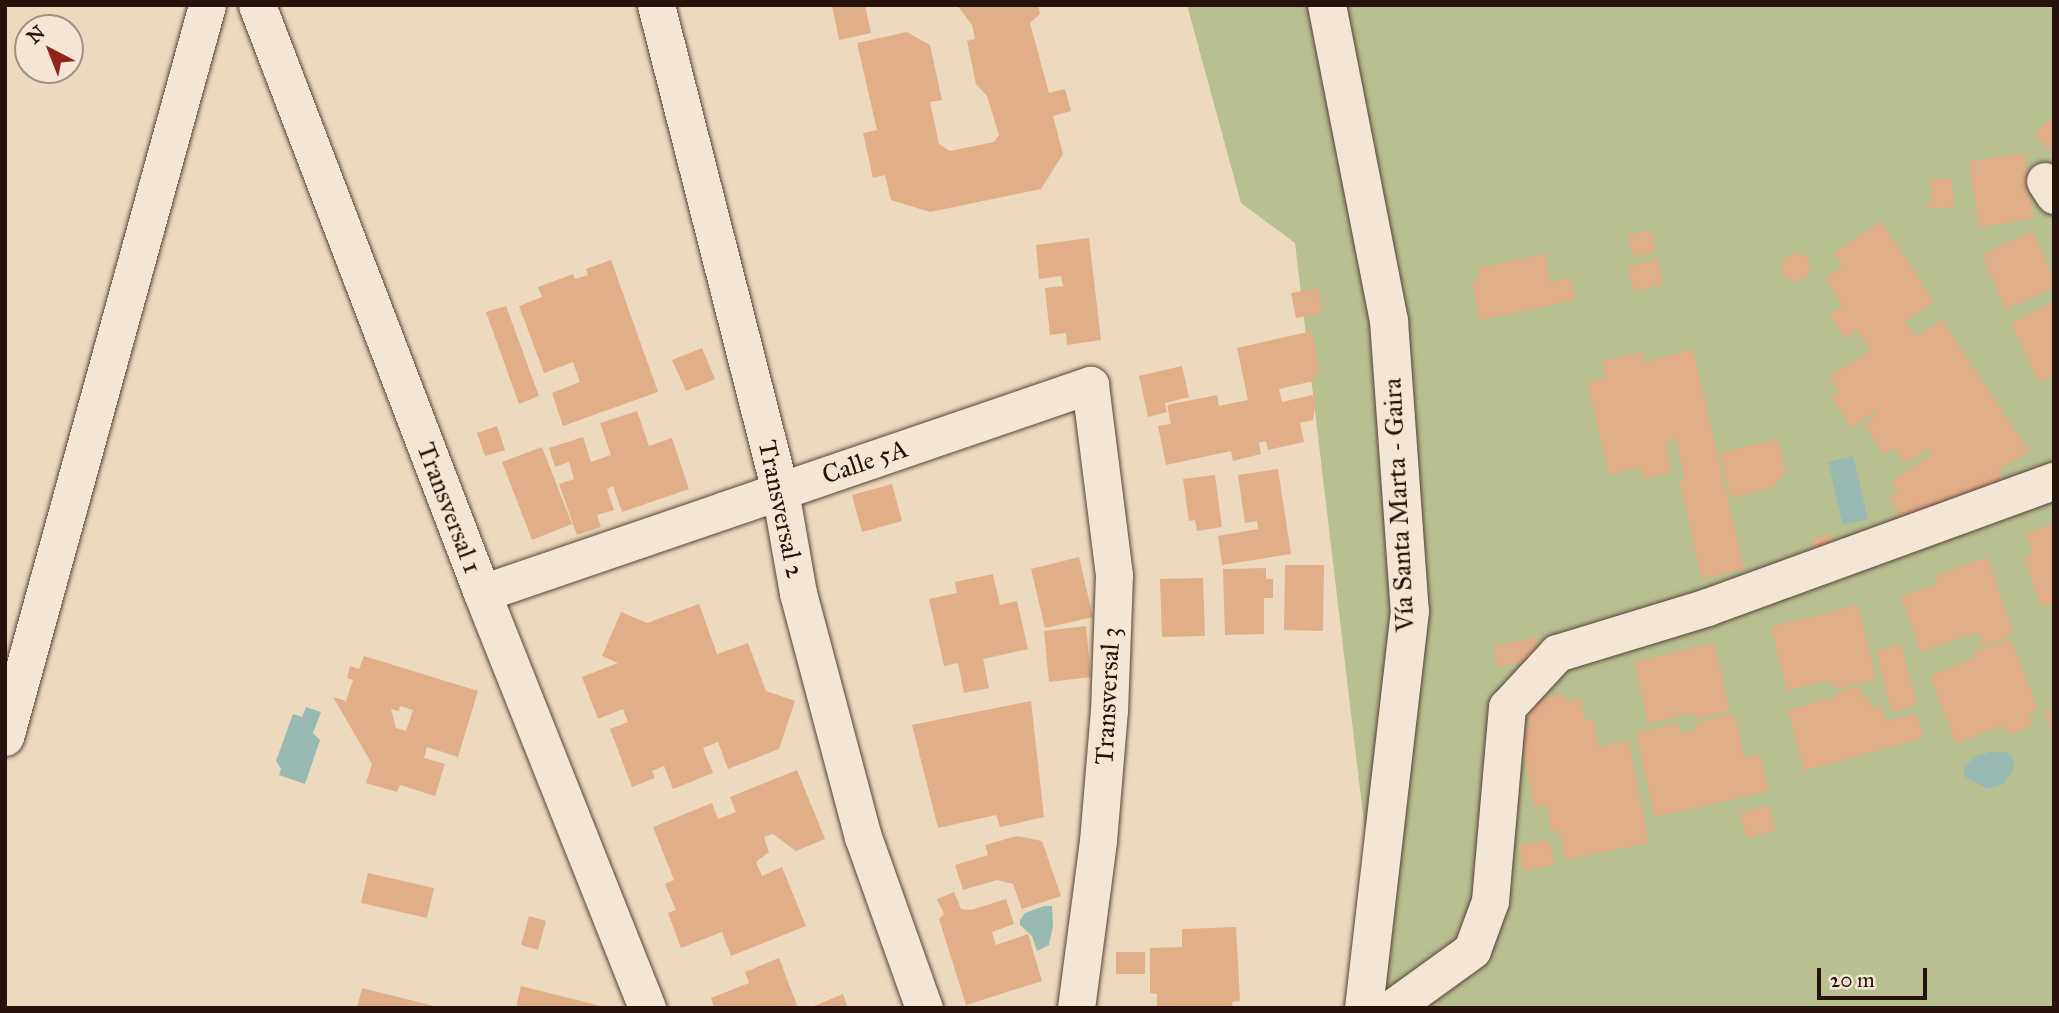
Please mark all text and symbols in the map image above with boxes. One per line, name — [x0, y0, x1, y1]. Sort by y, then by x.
north arrow — [14, 14, 84, 84]
text: N — [22, 21, 50, 48]
street label: Vía Santa Marta - Gaira — [1377, 377, 1421, 633]
street label: Calle 5A — [818, 433, 912, 491]
street label: Transversal 2 — [751, 437, 811, 581]
street label: Transversal 1 — [410, 438, 488, 578]
street label: Transversal 3 — [1089, 626, 1127, 766]
scale bar — [1821, 954, 1931, 998]
text: 20 m — [1830, 967, 1875, 993]

